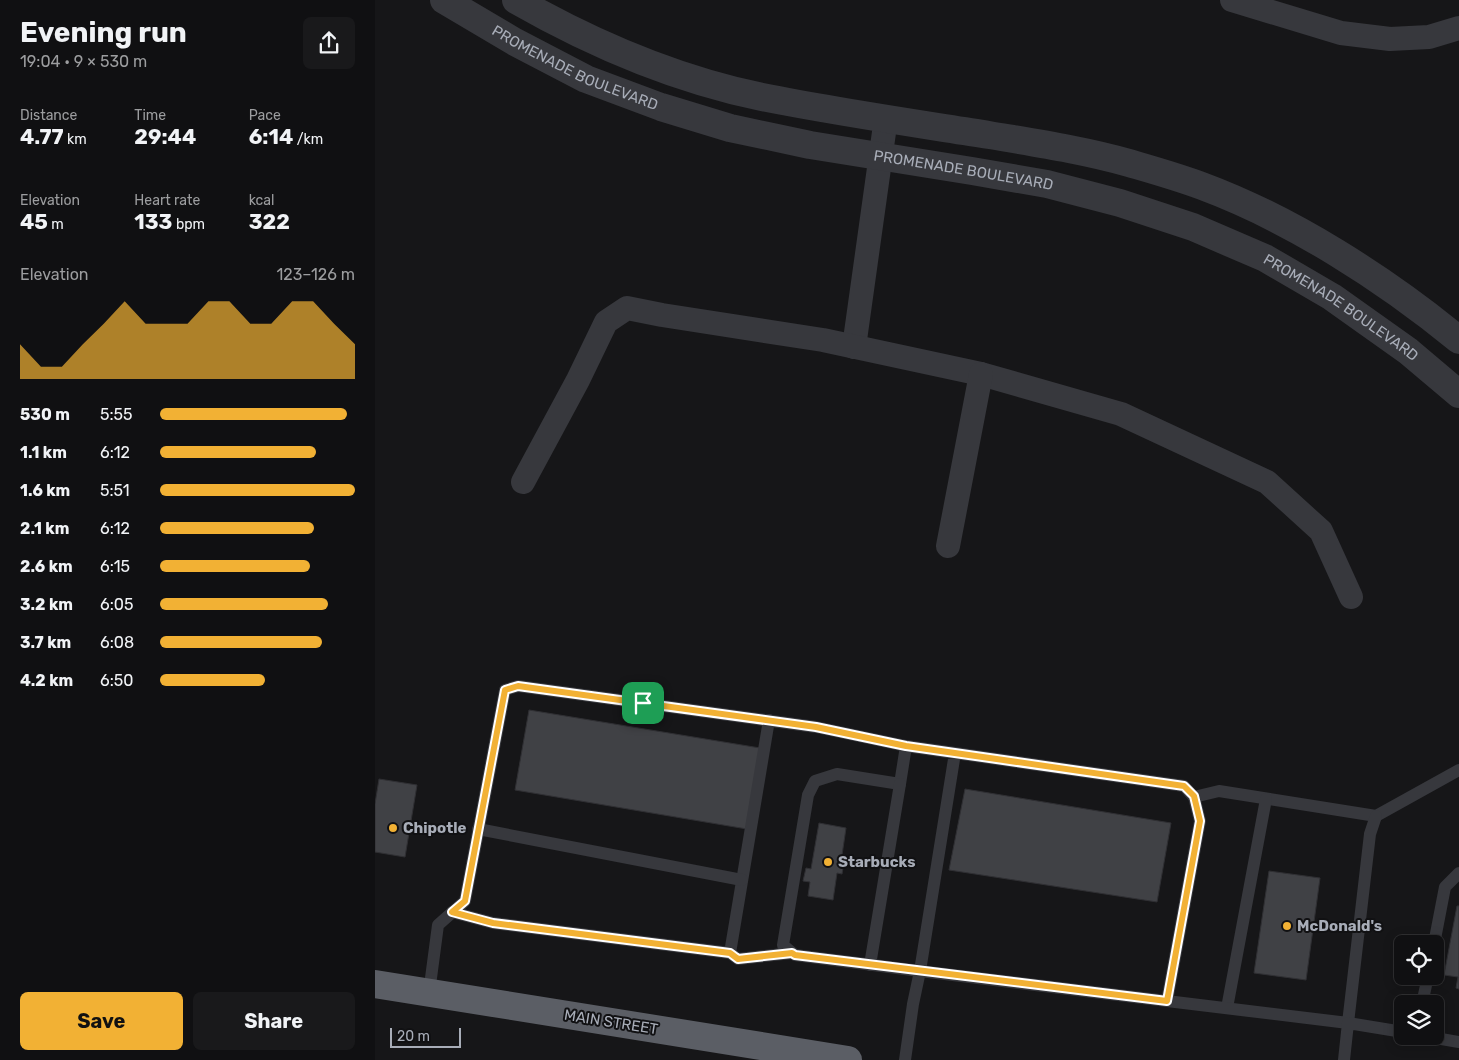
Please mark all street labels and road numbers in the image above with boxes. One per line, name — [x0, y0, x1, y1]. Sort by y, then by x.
street label: PROMENADE BOULEVARD — [489, 21, 661, 114]
street label: PROMENADE BOULEVARD — [872, 146, 1055, 194]
street label: PROMENADE BOULEVARD — [1260, 250, 1422, 365]
street label: MAIN STREET — [563, 1006, 660, 1038]

